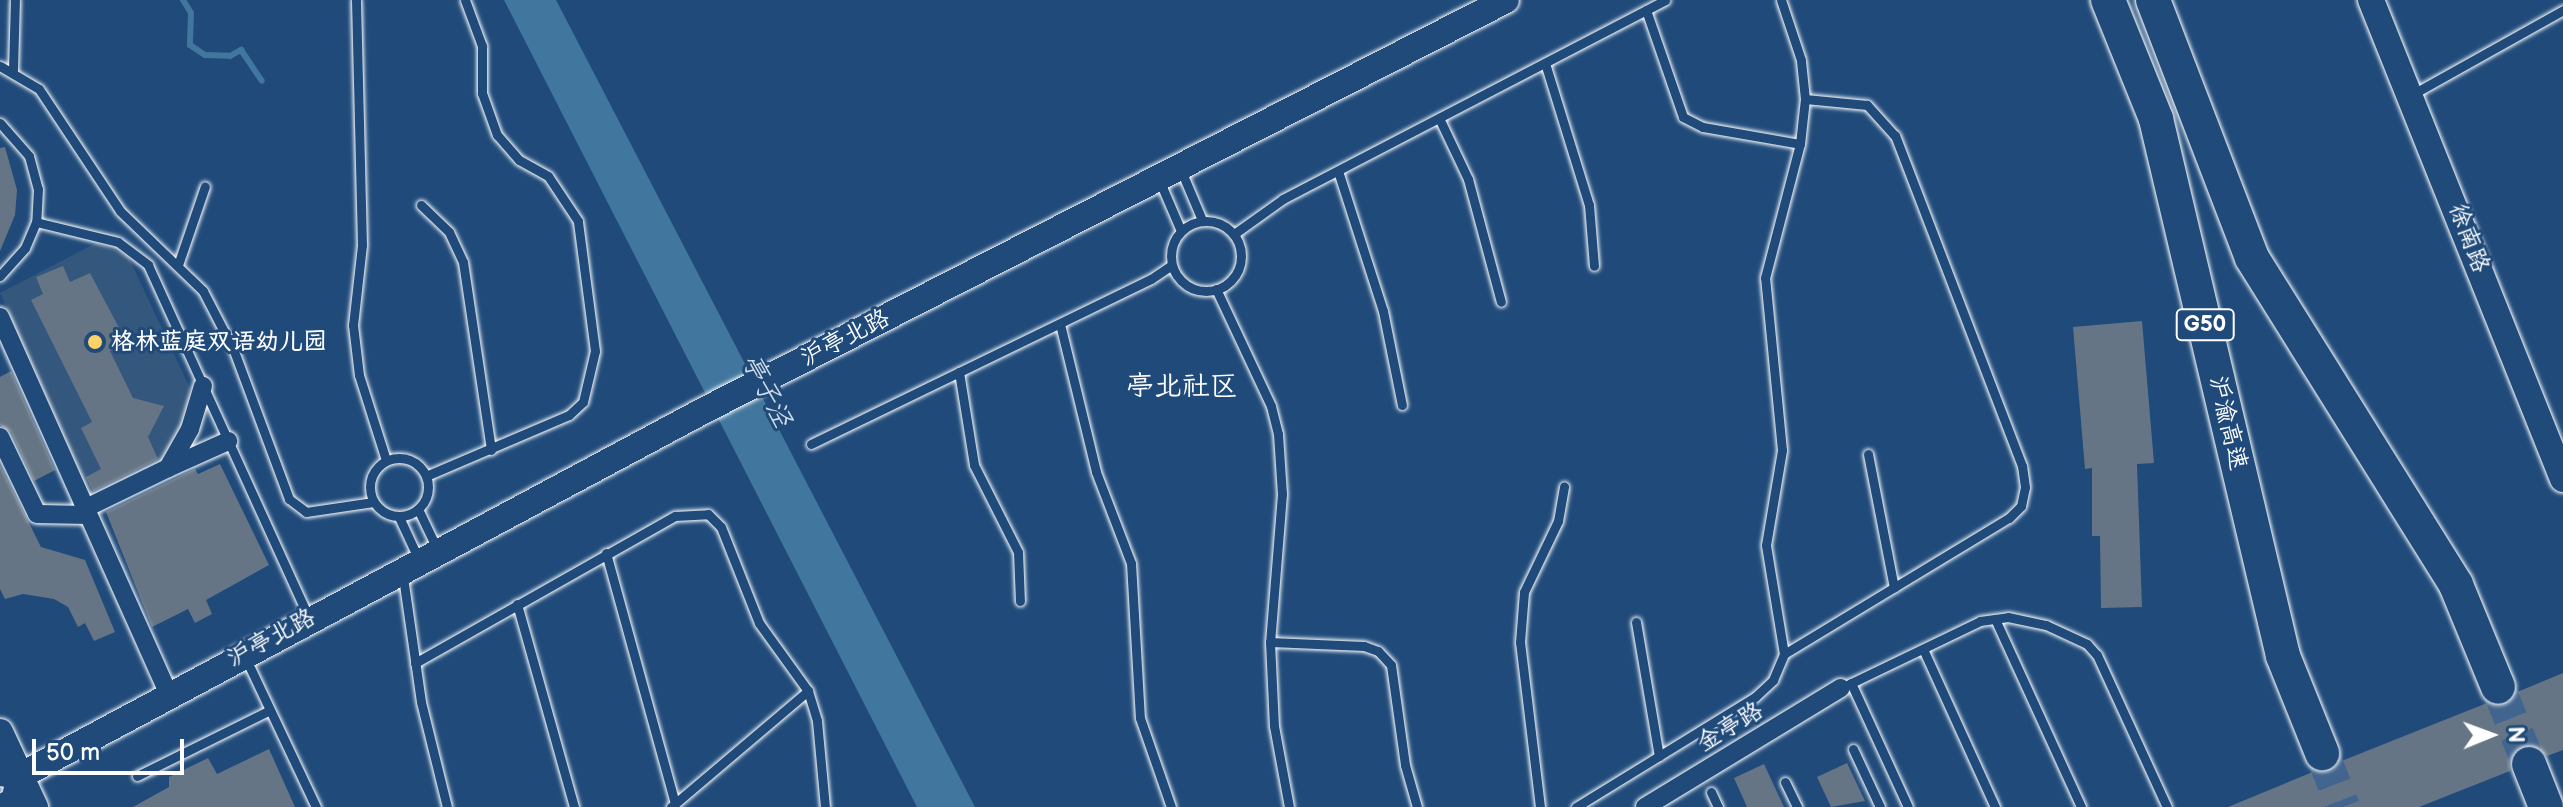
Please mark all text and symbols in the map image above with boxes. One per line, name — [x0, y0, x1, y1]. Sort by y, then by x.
street label: 徐南路 — [2443, 199, 2495, 277]
street label: 沪亭北路 — [796, 303, 894, 373]
road number: G50 — [2175, 307, 2235, 343]
place label: 格林蓝庭双语幼儿园 — [111, 328, 327, 356]
marker: 格林蓝庭双语幼儿园 — [86, 333, 104, 351]
water label: 亭子泾 — [734, 349, 798, 433]
district label: 亭北社区 — [1126, 370, 1238, 404]
street label: 沪渝高速 — [2203, 373, 2253, 473]
street label: 沪亭北路 — [222, 603, 320, 673]
north arrow — [2451, 695, 2531, 775]
street label: 金亭路 — [1692, 696, 1768, 758]
scale bar — [36, 723, 188, 773]
text: N — [2502, 726, 2529, 743]
text: 50 m — [46, 738, 100, 767]

